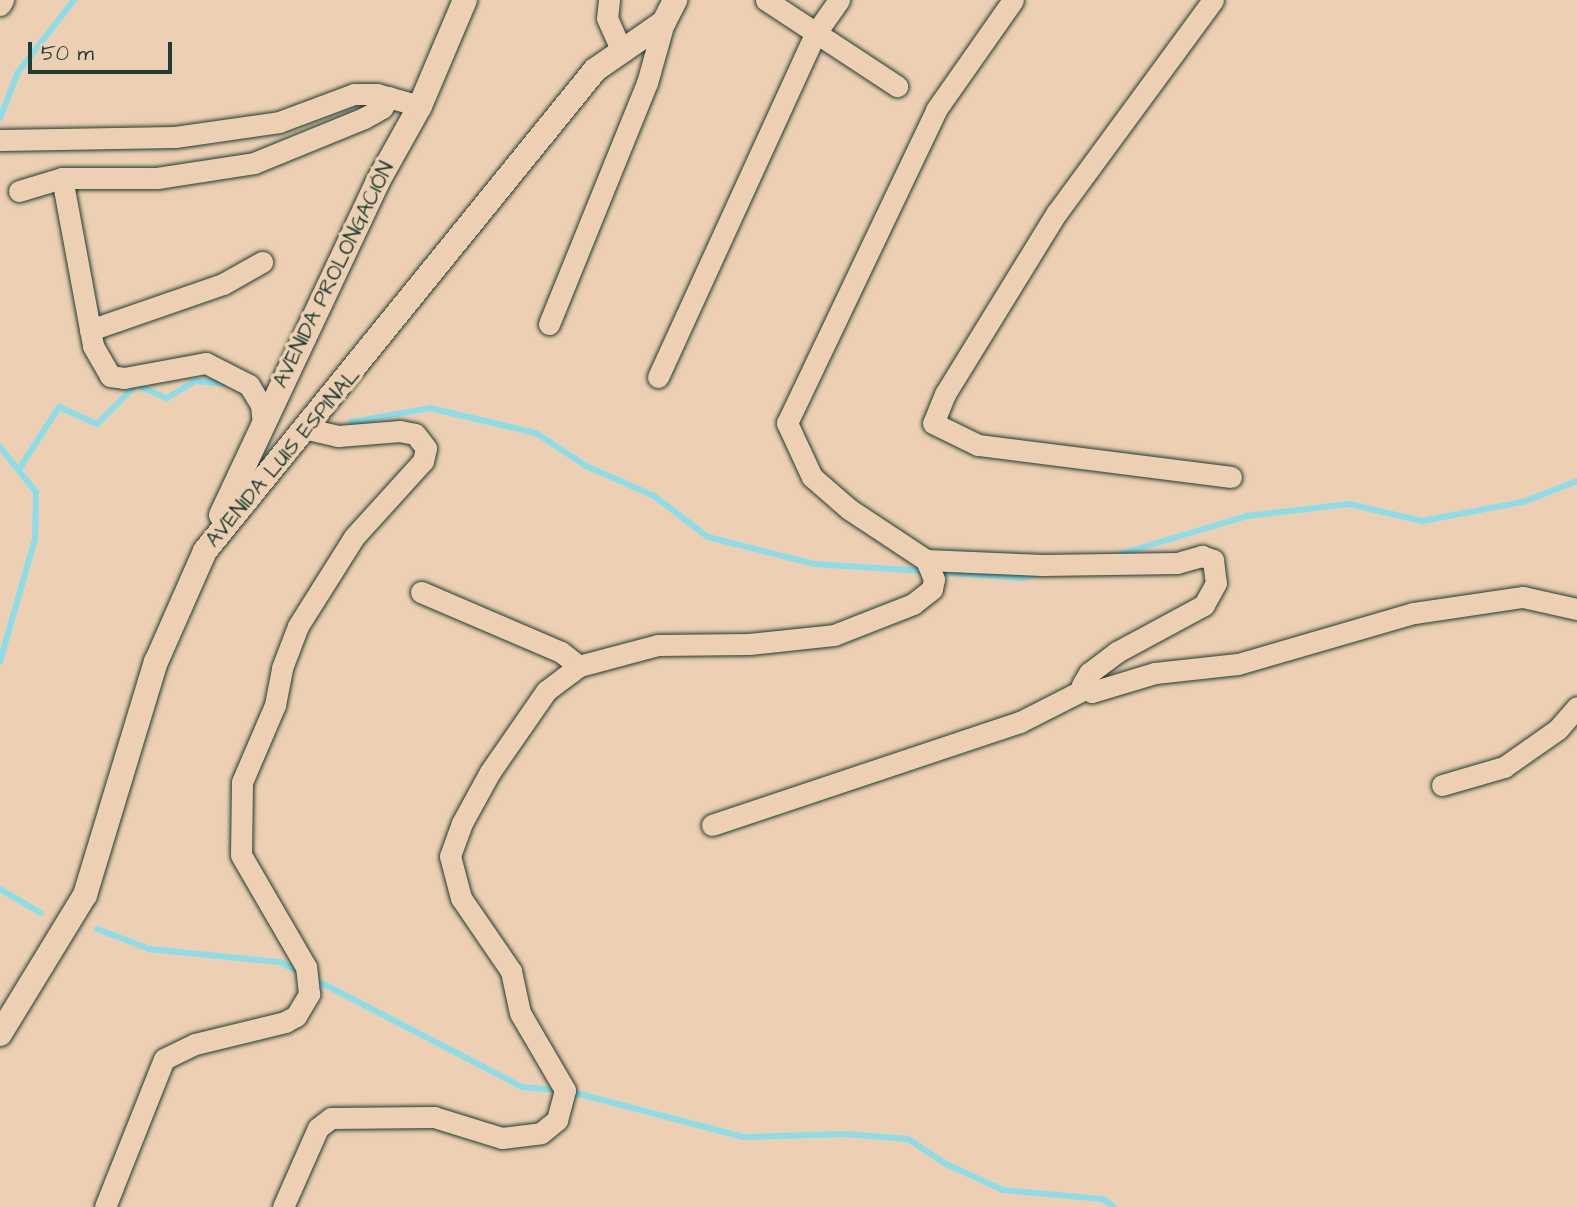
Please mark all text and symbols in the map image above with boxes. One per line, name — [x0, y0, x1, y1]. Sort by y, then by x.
scale bar — [32, 28, 175, 72]
text: 50 m — [41, 39, 94, 68]
street label: AVENIDA PROLONGACIÓN — [268, 158, 400, 392]
street label: AVENIDA LUIS ESPINAL — [201, 363, 365, 553]

